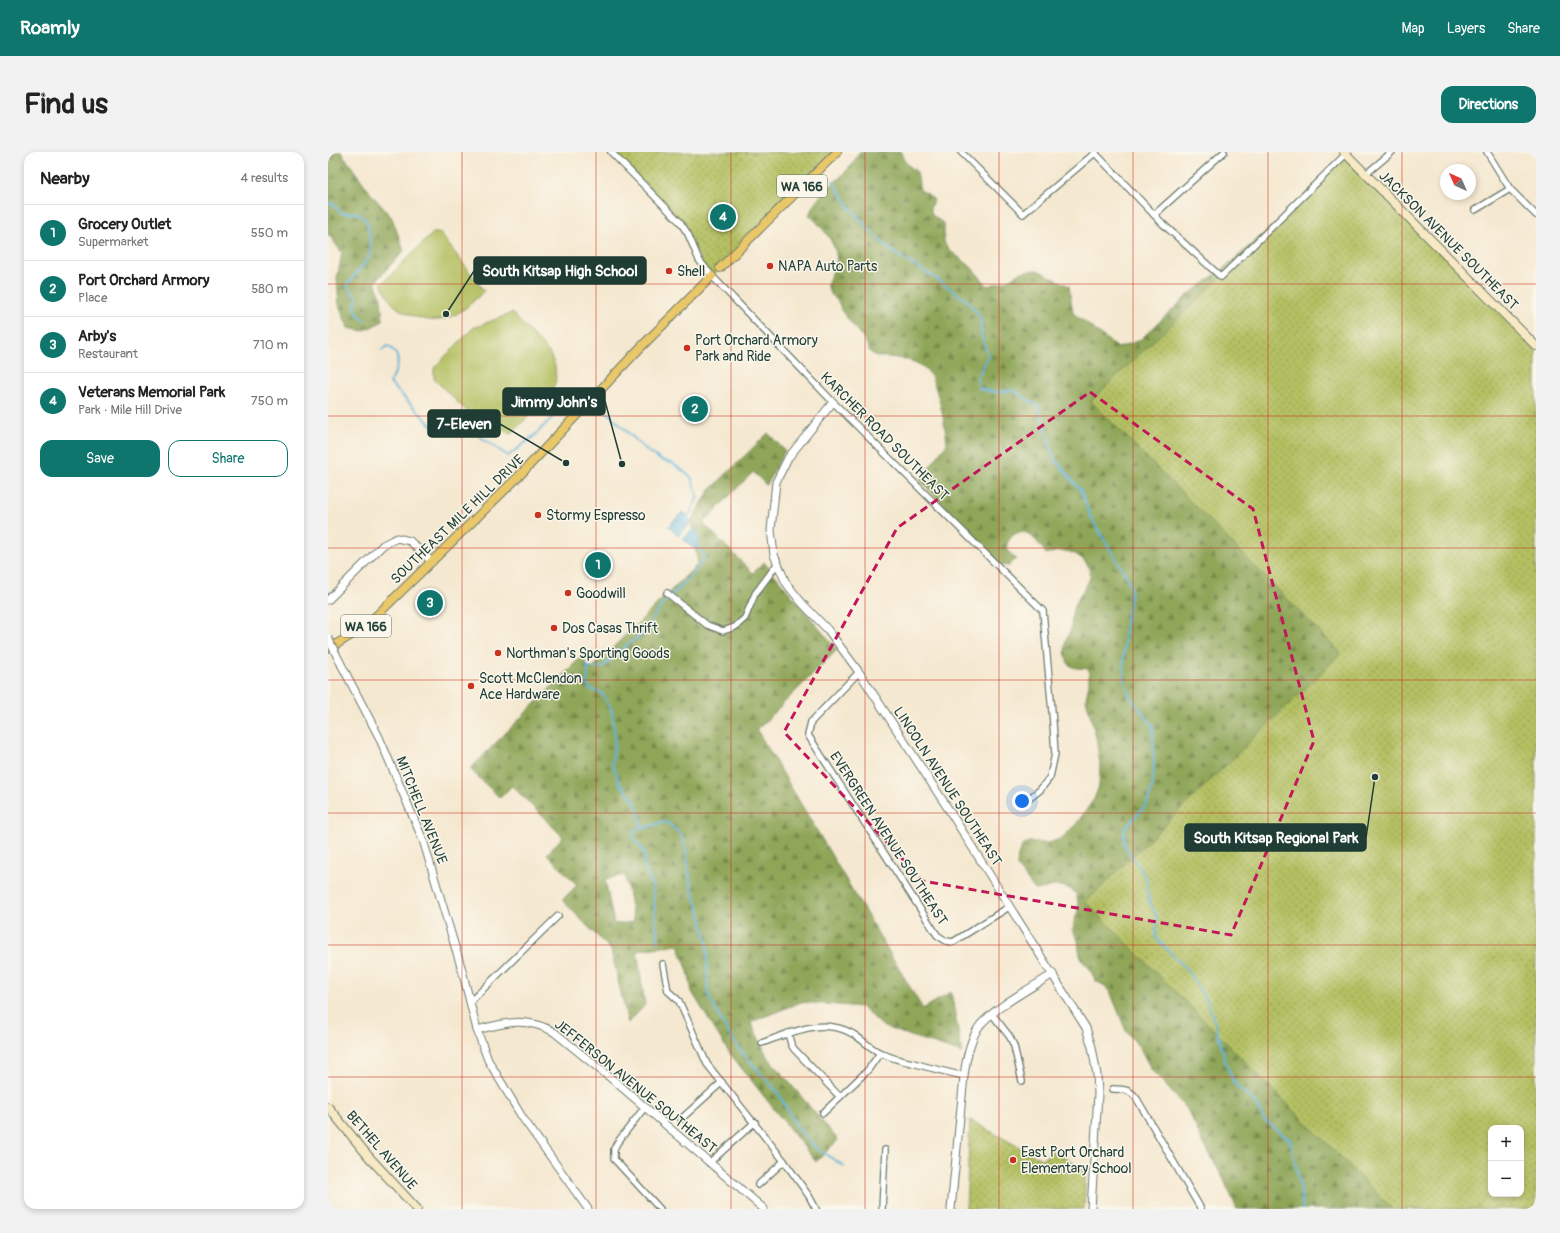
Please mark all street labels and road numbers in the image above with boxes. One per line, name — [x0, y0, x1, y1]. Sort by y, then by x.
street label: JACKSON AVENUE SOUTHEAST — [1375, 167, 1522, 314]
road number: WA 166 — [777, 175, 827, 197]
street label: KARCHER ROAD SOUTHEAST — [817, 369, 953, 504]
street label: SOUTHEAST MILE HILL DRIVE — [387, 451, 528, 588]
road number: WA 166 — [341, 615, 391, 637]
street label: LINCOLN AVENUE SOUTHEAST — [890, 704, 1006, 869]
street label: EVERGREEN AVENUE SOUTHEAST — [826, 748, 951, 928]
street label: MITCHELL AVENUE — [392, 754, 451, 867]
street label: JEFFERSON AVENUE SOUTHEAST — [551, 1016, 720, 1157]
street label: BETHEL AVENUE — [343, 1107, 421, 1193]

